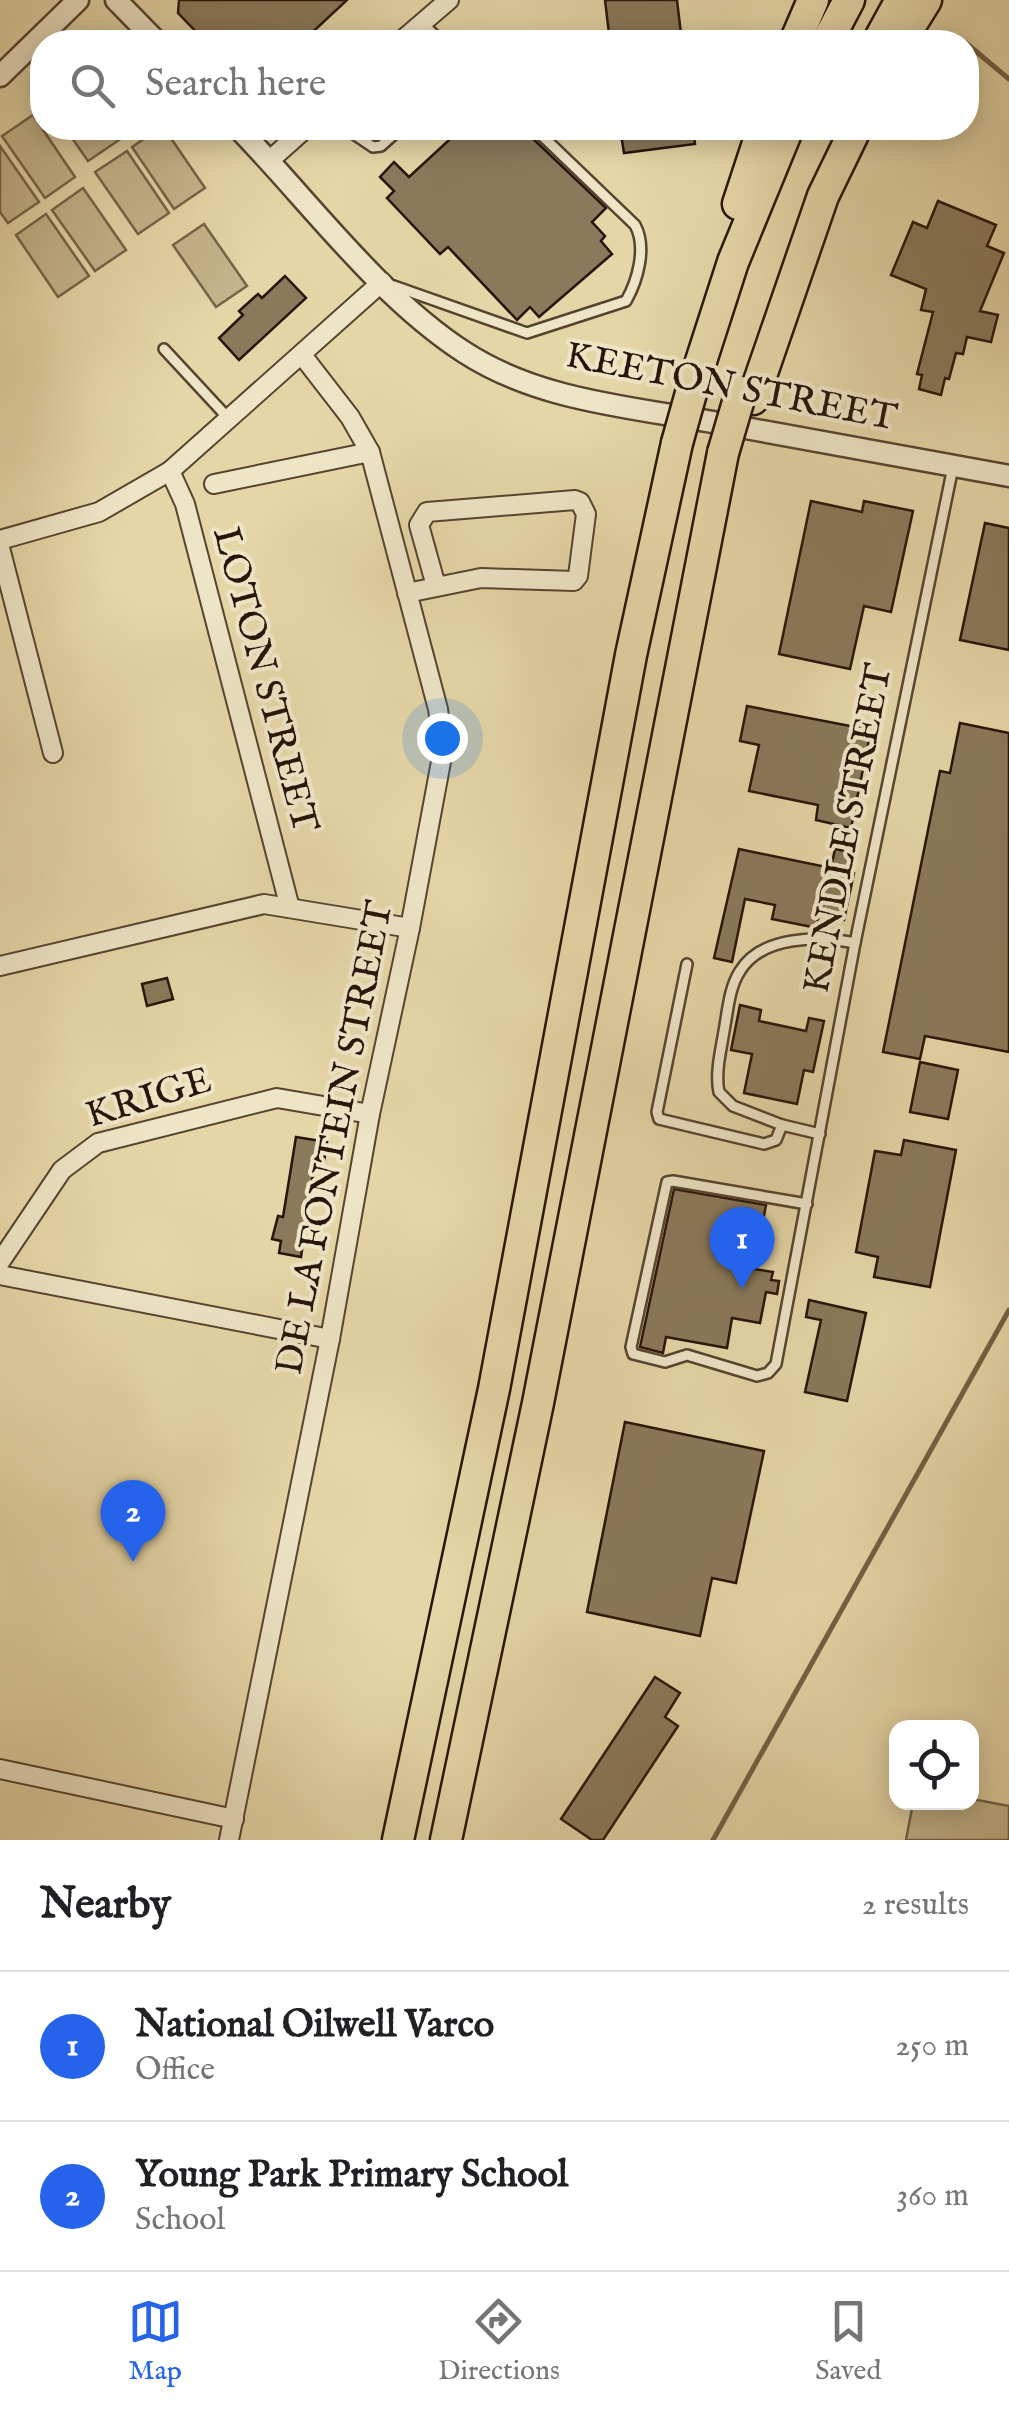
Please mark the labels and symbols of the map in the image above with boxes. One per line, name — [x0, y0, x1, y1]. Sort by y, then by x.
street label: KEETON STREET — [561, 332, 901, 444]
street label: LOTON STREET — [200, 522, 328, 838]
street label: KENDLE STREET — [794, 660, 905, 998]
your location — [417, 713, 468, 764]
street label: DE LA FONTEIN STREET — [267, 897, 406, 1379]
street label: KRIGE — [80, 1057, 218, 1141]
pin: 1 — [710, 1206, 774, 1289]
pin: 2 — [100, 1480, 166, 1562]

